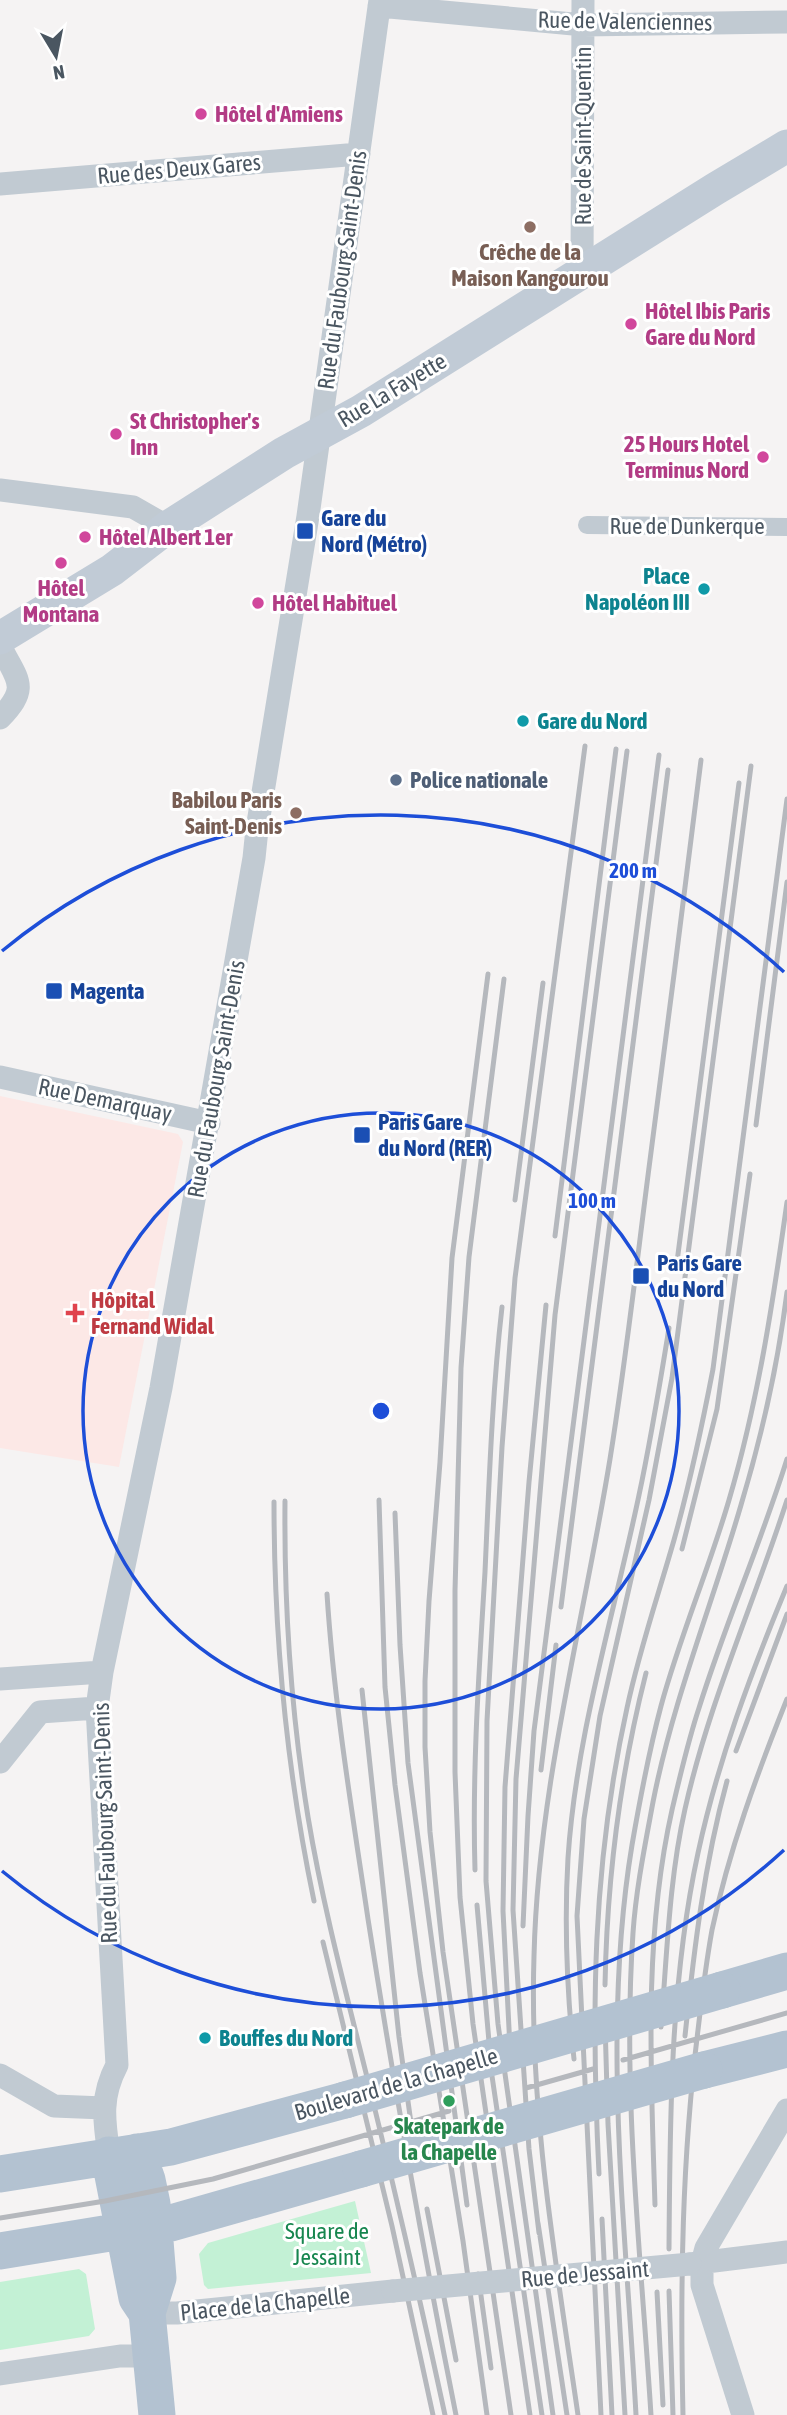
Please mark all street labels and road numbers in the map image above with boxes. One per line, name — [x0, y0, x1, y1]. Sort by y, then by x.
street label: Rue de Valenciennes — [538, 6, 712, 36]
street label: Rue de Saint-Quentin — [570, 46, 596, 226]
street label: Rue des Deux Gares — [96, 149, 262, 189]
street label: Rue du Faubourg Saint-Denis — [312, 149, 372, 391]
street label: Rue La Fayette — [333, 348, 451, 432]
street label: Rue de Dunkerque — [609, 513, 765, 539]
street label: Rue du Faubourg Saint-Denis — [182, 958, 250, 1200]
street label: Rue Demarquay — [36, 1073, 174, 1127]
street label: Rue du Faubourg Saint-Denis — [88, 1702, 122, 1944]
street label: Boulevard de la Chapelle — [291, 2043, 501, 2125]
street label: Rue de Jessaint — [520, 2255, 650, 2293]
street label: Place de la Chapelle — [179, 2282, 351, 2326]

